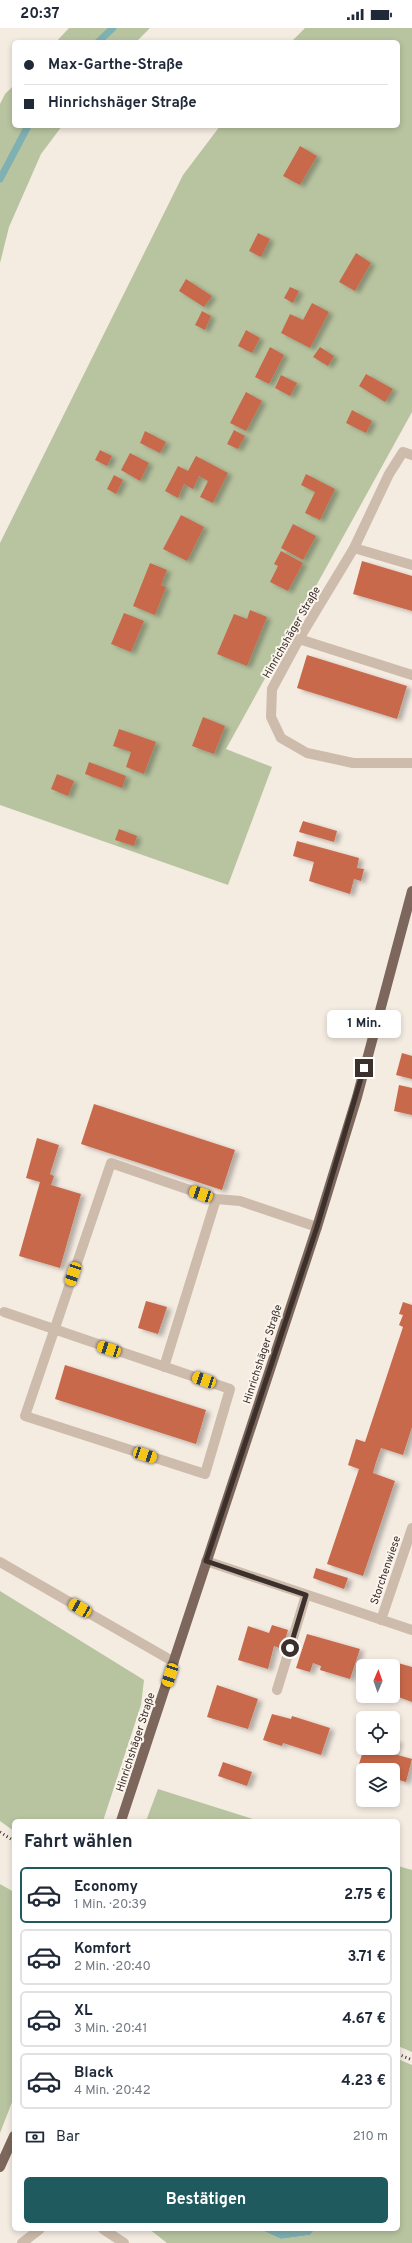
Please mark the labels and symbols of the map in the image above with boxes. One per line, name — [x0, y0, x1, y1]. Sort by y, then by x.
street label: Hinrichshäger Straße — [260, 584, 324, 681]
callout: 1 Min. — [327, 1010, 401, 1038]
route end — [355, 1059, 373, 1077]
car — [188, 1184, 214, 1204]
car — [63, 1261, 83, 1287]
street label: Hinrichshäger Straße — [240, 1303, 286, 1406]
car — [96, 1340, 122, 1358]
car — [191, 1370, 217, 1390]
car — [132, 1446, 158, 1464]
street label: Storchenwiese — [368, 1534, 404, 1607]
car — [67, 1597, 93, 1619]
route start — [281, 1639, 299, 1657]
north arrow — [356, 1659, 400, 1703]
car — [161, 1662, 179, 1688]
street label: Hinrichshäger Straße — [113, 1691, 159, 1794]

